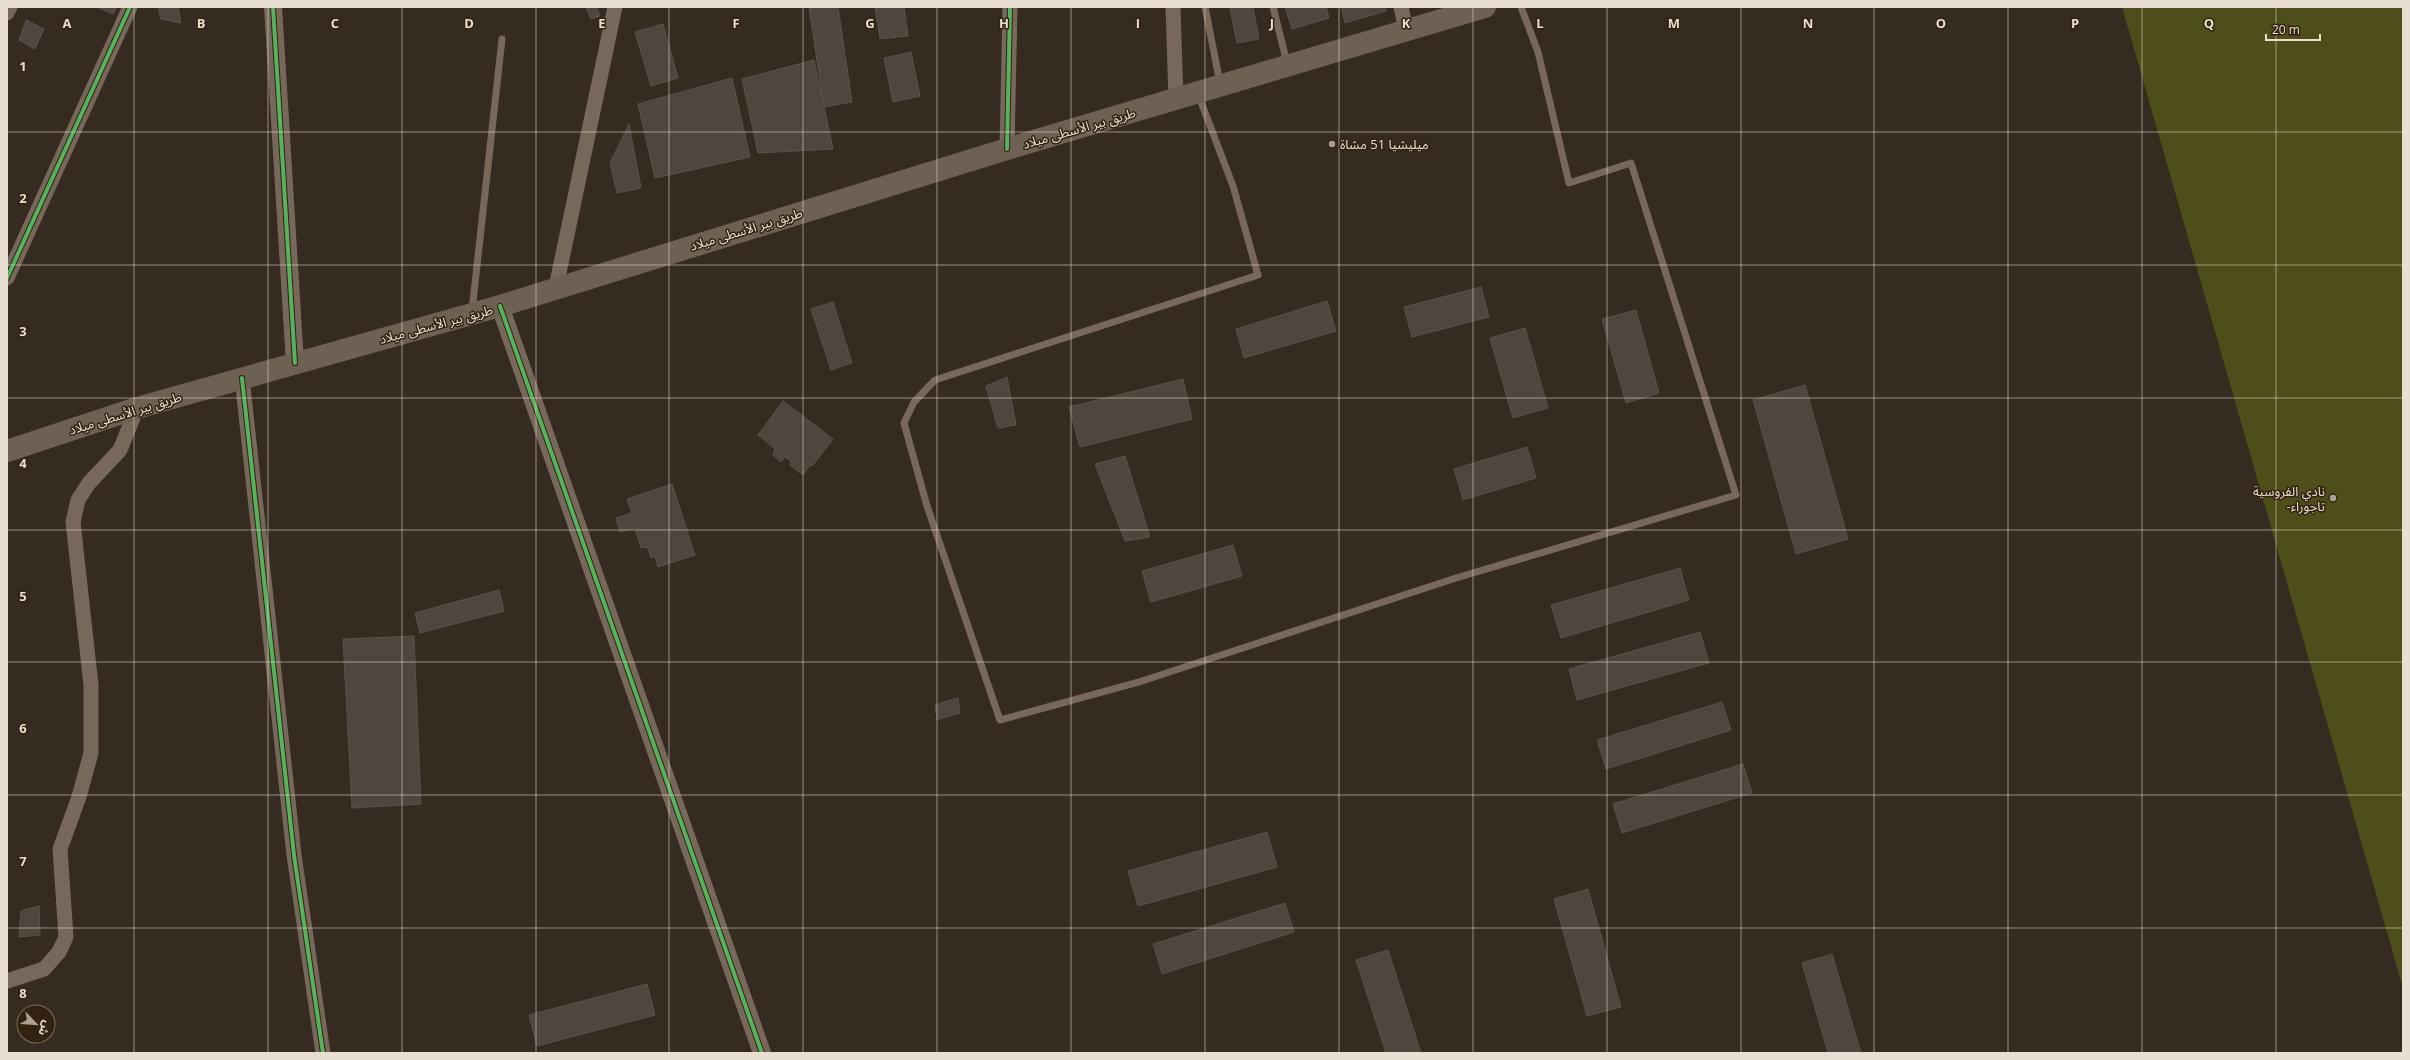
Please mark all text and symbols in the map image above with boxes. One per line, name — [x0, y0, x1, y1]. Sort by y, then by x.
text: A — [63, 14, 72, 32]
text: B — [197, 14, 206, 32]
text: C — [331, 14, 339, 32]
text: D — [464, 14, 474, 32]
text: E — [598, 14, 606, 32]
text: F — [732, 14, 740, 32]
text: G — [865, 14, 875, 32]
text: H — [999, 14, 1009, 32]
text: I — [1136, 14, 1140, 32]
text: J — [1269, 14, 1274, 32]
text: K — [1402, 14, 1411, 32]
text: L — [1536, 14, 1544, 32]
text: M — [1668, 14, 1680, 32]
text: N — [1803, 14, 1813, 32]
text: O — [1936, 14, 1946, 32]
text: P — [2071, 14, 2079, 32]
text: Q — [2204, 14, 2214, 32]
scale bar — [2266, 16, 2320, 42]
text: 20 m — [2272, 21, 2300, 38]
text: 1 — [19, 57, 27, 75]
street label: طريق بير الأسطى ميلاد — [1020, 103, 1138, 153]
place label: ميليشيا 51 مشاة — [1340, 135, 1429, 153]
marker: ميليشيا 51 مشاة — [1327, 139, 1337, 149]
text: 2 — [19, 189, 27, 207]
street label: طريق بير الأسطى ميلاد — [687, 203, 805, 255]
street label: طريق بير الأسطى ميلاد — [377, 300, 495, 348]
text: 3 — [19, 322, 27, 340]
street label: طريق بير الأسطى ميلاد — [66, 387, 184, 439]
text: 4 — [19, 454, 27, 472]
place label: نادي الفروسية -تاجوراء — [2253, 482, 2325, 515]
marker: نادي الفروسية -تاجوراء — [2328, 493, 2338, 503]
text: 5 — [19, 587, 27, 605]
text: 6 — [19, 719, 27, 737]
text: 7 — [19, 852, 27, 870]
text: 8 — [19, 984, 27, 1002]
north arrow — [16, 1004, 56, 1044]
text: ش — [36, 1018, 55, 1038]

